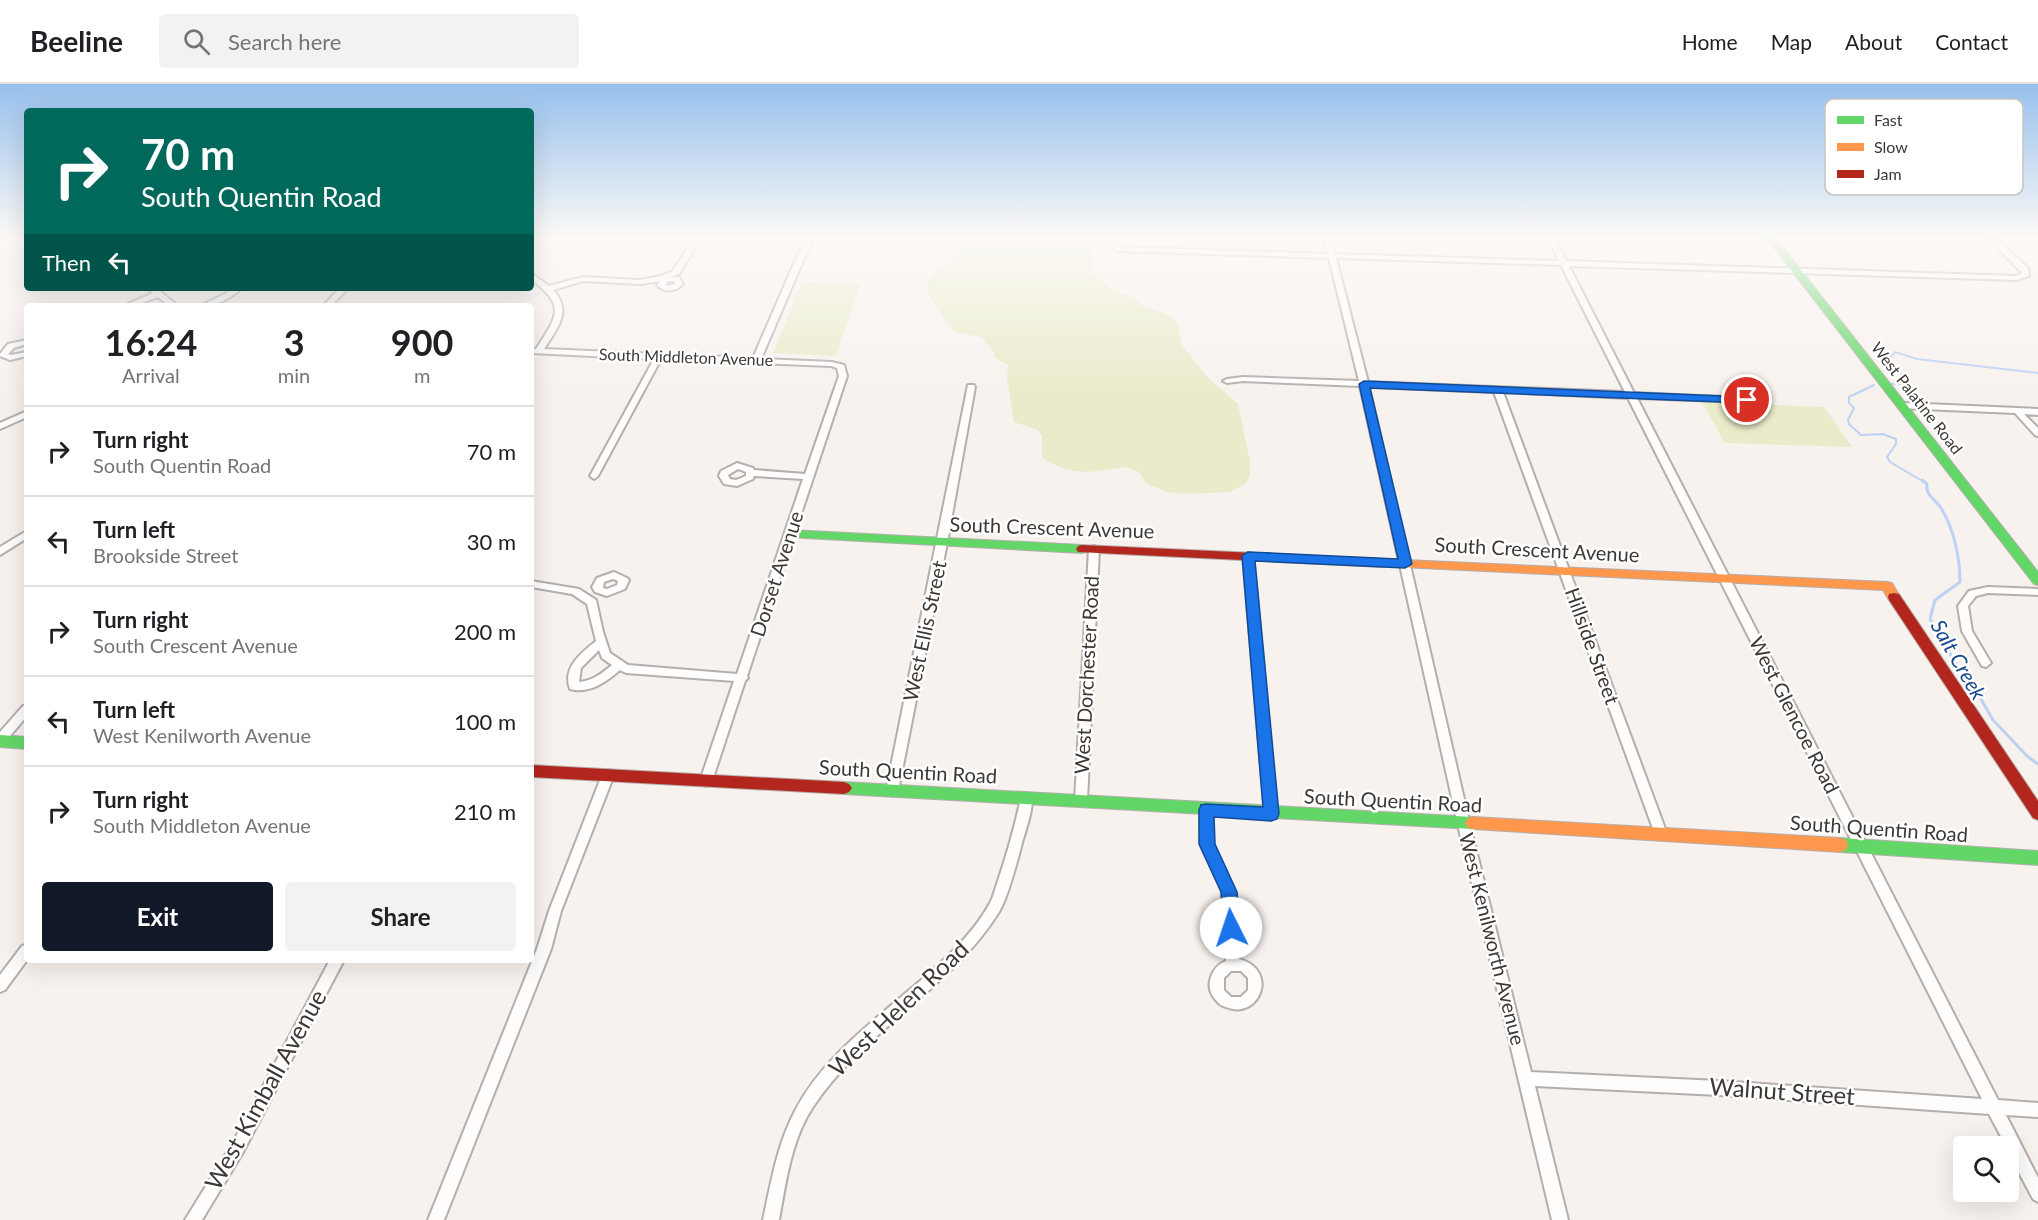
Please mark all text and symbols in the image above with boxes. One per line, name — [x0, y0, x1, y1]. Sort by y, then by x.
search box — [159, 14, 579, 68]
text: Beeline — [30, 24, 123, 58]
icon: search — [180, 25, 213, 58]
text: Search here — [228, 28, 341, 55]
text: Home — [1682, 29, 1738, 54]
text: Map — [1771, 29, 1812, 54]
text: About — [1845, 29, 1902, 54]
text: Contact — [1935, 29, 2008, 54]
legend — [1825, 99, 2023, 195]
text: Fast — [1874, 110, 1903, 129]
text: 70 m — [141, 129, 235, 179]
icon: right — [42, 132, 120, 210]
text: Slow — [1874, 137, 1908, 156]
text: Jam — [1874, 164, 1902, 183]
text: South Quentin Road — [141, 180, 382, 213]
icon: left — [103, 246, 136, 279]
text: Then — [42, 249, 91, 276]
text: 16:24 — [105, 320, 197, 364]
text: 3 — [284, 320, 305, 364]
text: 900 — [391, 320, 453, 364]
street label: West Palatine Road — [1868, 338, 1967, 457]
street label: South Middleton Avenue — [599, 344, 773, 369]
text: Arrival — [122, 363, 180, 387]
text: min — [278, 363, 310, 387]
text: m — [414, 363, 430, 387]
pin — [1721, 374, 1772, 425]
icon: arrive — [1730, 383, 1763, 416]
text: Turn right — [93, 426, 188, 453]
icon: right — [42, 435, 75, 468]
text: 70 m — [467, 438, 516, 465]
text: South Quentin Road — [93, 453, 271, 477]
street label: Dorset Avenue — [744, 508, 808, 640]
street label: South Crescent Avenue — [949, 511, 1155, 543]
text: Turn left — [93, 516, 175, 543]
icon: left — [42, 525, 75, 558]
text: 30 m — [467, 528, 516, 555]
street label: South Crescent Avenue — [1434, 532, 1640, 566]
text: Brookside Street — [93, 543, 238, 567]
street label: West Ellis Street — [897, 558, 951, 703]
street label: West Dorchester Road — [1069, 575, 1103, 775]
street label: Hillside Street — [1561, 584, 1625, 707]
text: Turn right — [93, 606, 188, 633]
icon: right — [42, 615, 75, 648]
water label: Salt Creek — [1926, 615, 1993, 705]
text: 200 m — [454, 618, 516, 645]
street label: West Glencoe Road — [1745, 632, 1845, 797]
text: South Crescent Avenue — [93, 633, 298, 657]
text: Turn left — [93, 696, 175, 723]
icon: left — [42, 705, 75, 738]
text: 100 m — [454, 708, 516, 735]
text: West Kenilworth Avenue — [93, 723, 311, 747]
street label: South Quentin Road — [818, 754, 998, 788]
street label: South Quentin Road — [1303, 783, 1483, 817]
text: Turn right — [93, 786, 188, 813]
icon: right — [42, 795, 75, 828]
text: 210 m — [454, 798, 516, 825]
street label: South Quentin Road — [1789, 810, 1969, 846]
text: South Middleton Avenue — [93, 813, 311, 837]
street label: West Kenilworth Avenue — [1455, 830, 1531, 1047]
button: Exit — [42, 882, 273, 951]
button: Share — [285, 882, 516, 951]
position arrow — [1199, 896, 1263, 960]
street label: West Helen Road — [822, 934, 974, 1082]
street label: West Kimball Avenue — [198, 984, 332, 1194]
street label: Walnut Street — [1708, 1071, 1856, 1110]
map controls — [1953, 1136, 2019, 1202]
button: search — [1953, 1136, 2019, 1202]

